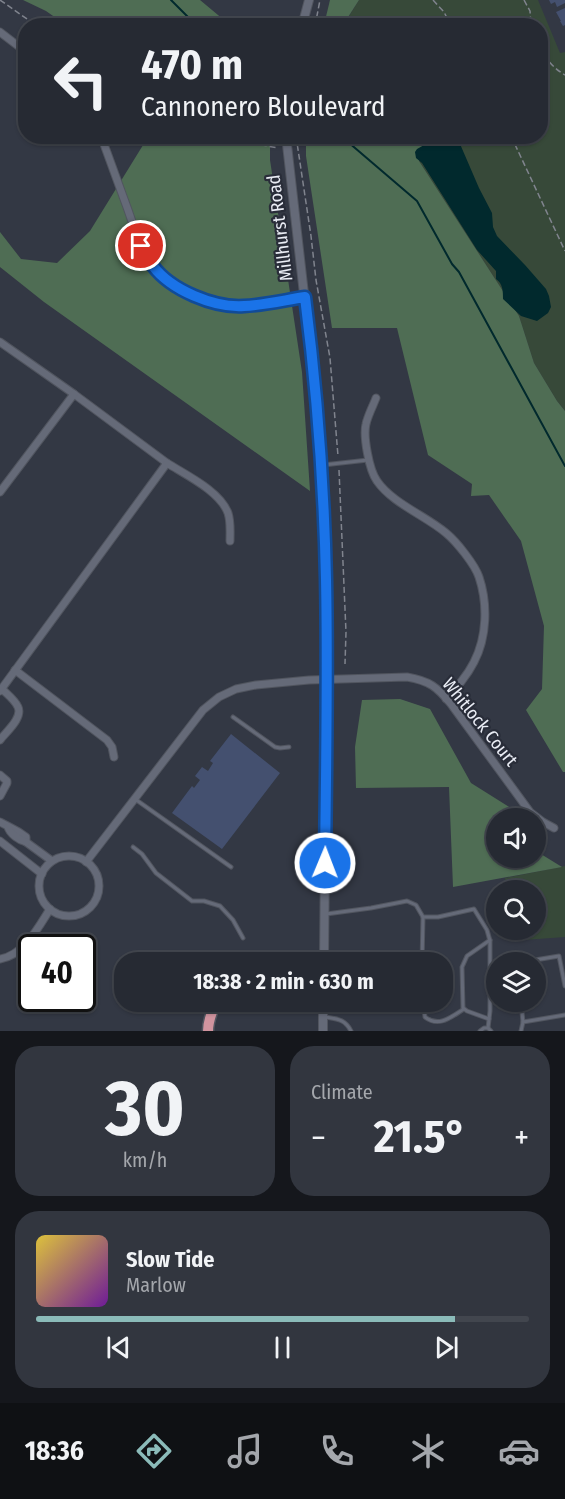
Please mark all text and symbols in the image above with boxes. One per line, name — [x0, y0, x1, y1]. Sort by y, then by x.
text: 470 m — [141, 40, 243, 90]
icon: left — [42, 42, 120, 120]
text: Cannonero Bloulevard — [141, 91, 385, 123]
street label: Millhurst Road — [263, 174, 297, 282]
pin — [115, 220, 166, 271]
icon: arrive — [124, 229, 157, 262]
street label: Whitlock Court — [438, 673, 522, 771]
map controls — [486, 808, 546, 1012]
button: sound — [486, 808, 546, 868]
position arrow — [293, 831, 357, 895]
button: search — [486, 880, 546, 940]
speed limit sign: 40 — [18, 934, 96, 1012]
button: layers — [486, 952, 546, 1012]
text: 18:38 · 2 min · 630 m — [193, 968, 374, 995]
text: 30 — [105, 1062, 185, 1156]
text: Climate — [311, 1080, 373, 1104]
text: 21.5° — [374, 1110, 466, 1164]
text: − — [311, 1118, 326, 1158]
text: + — [514, 1118, 529, 1158]
text: km/h — [123, 1148, 167, 1172]
text: Slow Tide — [126, 1246, 214, 1273]
text: Marlow — [126, 1273, 186, 1297]
icon: previous — [102, 1331, 135, 1364]
icon: pause — [266, 1331, 299, 1364]
icon: next — [430, 1331, 463, 1364]
icon: directions — [133, 1430, 175, 1472]
icon: music — [224, 1430, 266, 1472]
icon: phone — [316, 1430, 358, 1472]
icon: climate — [407, 1430, 449, 1472]
icon: car — [498, 1430, 540, 1472]
text: 18:36 — [25, 1435, 84, 1467]

